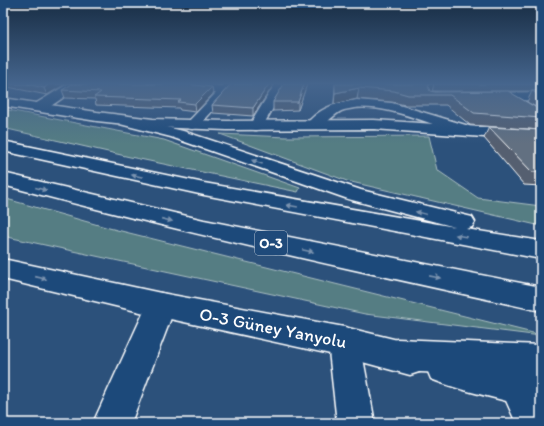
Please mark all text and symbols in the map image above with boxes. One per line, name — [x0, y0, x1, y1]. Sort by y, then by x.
one-way arrow — [251, 159, 263, 165]
one-way arrow — [131, 172, 143, 178]
one-way arrow — [35, 187, 47, 193]
one-way arrow — [286, 203, 298, 209]
one-way arrow — [415, 209, 428, 215]
one-way arrow — [161, 218, 173, 224]
road number: O-3 — [255, 231, 287, 255]
one-way arrow — [455, 233, 467, 239]
one-way arrow — [301, 249, 314, 255]
one-way arrow — [35, 275, 47, 281]
one-way arrow — [429, 275, 441, 281]
street label: O-3 Güney Yanyolu — [197, 303, 349, 353]

